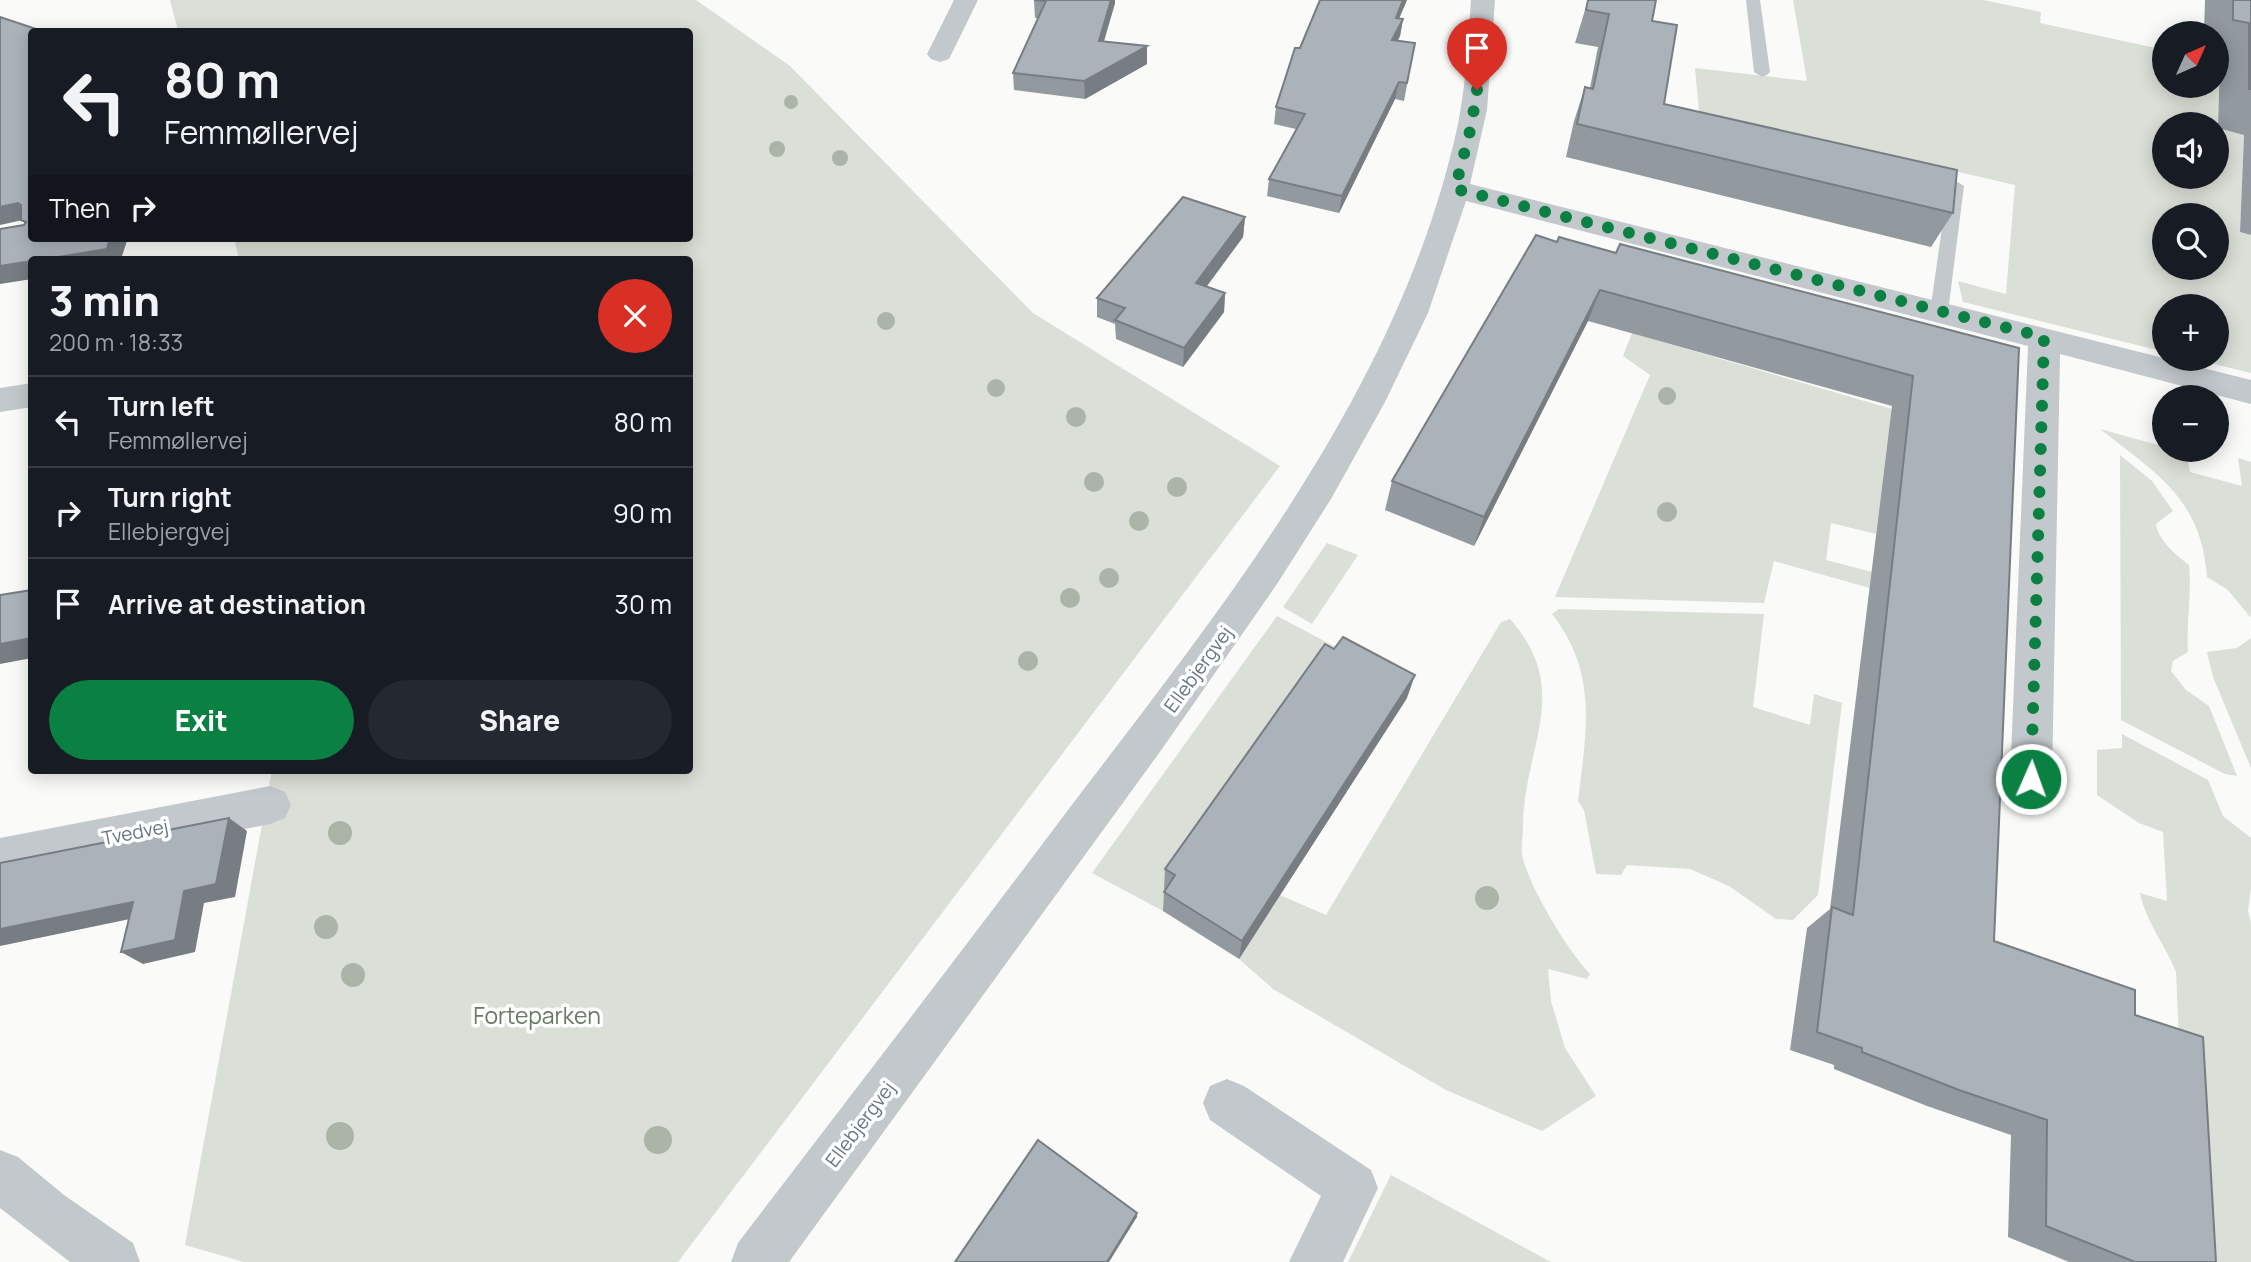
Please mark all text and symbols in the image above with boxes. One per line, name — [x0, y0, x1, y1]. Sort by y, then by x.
pin — [1447, 18, 1507, 90]
north arrow — [2152, 21, 2230, 98]
map controls — [2152, 21, 2229, 462]
icon: arrive — [1458, 29, 1496, 67]
text: 80 m — [164, 46, 280, 113]
icon: left — [49, 56, 140, 147]
text: Femmøllervej — [164, 110, 358, 154]
button: sound — [2152, 112, 2229, 189]
icon: right — [124, 189, 162, 227]
text: Then — [49, 190, 110, 226]
button: search — [2152, 203, 2229, 280]
text: 3 min — [49, 271, 160, 329]
button: close — [598, 279, 672, 353]
button: + — [2152, 294, 2229, 371]
text: 200 m · 18:33 — [49, 326, 183, 358]
button: − — [2152, 385, 2229, 462]
text: Turn left — [108, 388, 215, 424]
icon: left — [49, 403, 87, 441]
text: 80 m — [614, 404, 672, 440]
text: Femmøllervej — [108, 424, 248, 456]
text: Turn right — [108, 479, 232, 515]
icon: right — [49, 494, 87, 532]
text: 90 m — [613, 495, 672, 531]
text: Ellebjergvej — [108, 515, 230, 547]
icon: arrive — [49, 585, 87, 623]
text: Arrive at destination — [108, 586, 366, 622]
text: 30 m — [615, 586, 672, 622]
street label: Ellebjergvej — [1158, 621, 1238, 717]
button: Exit — [49, 680, 354, 760]
button: Share — [368, 680, 672, 760]
position arrow — [1994, 742, 2068, 816]
street label: Tvedvej — [100, 813, 170, 851]
park label: Forteparken — [473, 999, 601, 1031]
street label: Ellebjergvej — [819, 1076, 901, 1172]

